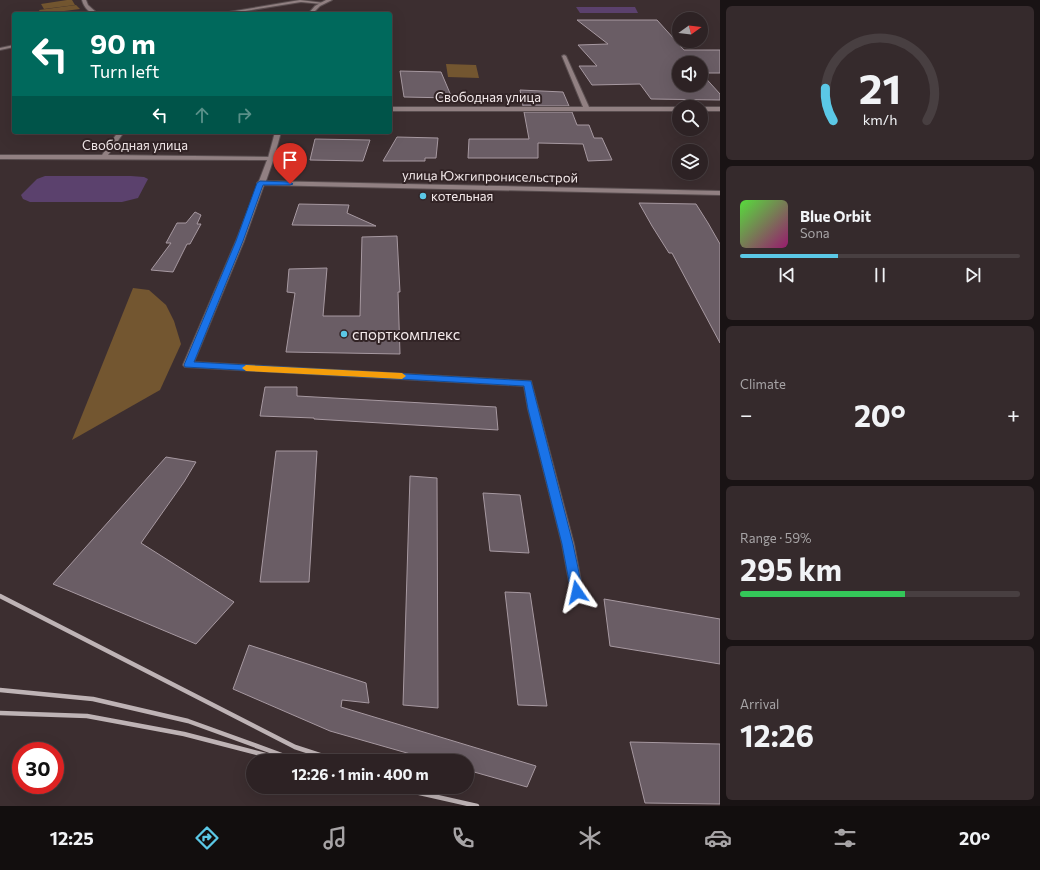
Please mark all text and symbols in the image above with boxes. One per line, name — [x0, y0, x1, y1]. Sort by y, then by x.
north arrow — [672, 12, 708, 48]
map controls — [672, 12, 708, 180]
text: 90 m — [90, 26, 156, 60]
icon: left — [24, 28, 76, 80]
button: sound — [672, 56, 708, 92]
text: Turn left — [90, 60, 159, 82]
text: 21 — [859, 62, 901, 113]
street label: Свободная улица — [435, 89, 541, 105]
button: search — [672, 100, 708, 136]
icon: left — [149, 104, 171, 126]
icon: ahead — [191, 104, 213, 126]
icon: right — [233, 104, 255, 126]
text: km/h — [863, 110, 897, 128]
street label: Свободная улица — [82, 137, 188, 153]
pin — [273, 143, 307, 184]
button: layers — [672, 144, 708, 180]
icon: arrive — [279, 149, 301, 171]
street label: улица Южгипронисельстрой — [402, 166, 578, 186]
place label: котельная — [431, 188, 493, 204]
marker: котельная — [418, 191, 428, 201]
text: Blue Orbit — [800, 207, 871, 225]
text: Sona — [800, 225, 830, 241]
icon: previous — [776, 264, 798, 286]
icon: pause — [869, 264, 891, 286]
icon: next — [962, 264, 984, 286]
place label: спорткомплекс — [352, 325, 460, 343]
marker: спорткомплекс — [339, 329, 349, 339]
text: Climate — [740, 376, 786, 392]
text: 20° — [854, 396, 906, 433]
text: − — [740, 401, 753, 428]
text: + — [1007, 401, 1020, 428]
text: Range · 59% — [740, 530, 812, 546]
text: 295 km — [740, 550, 842, 587]
position arrow — [556, 571, 598, 613]
text: Arrival — [740, 696, 779, 712]
text: 12:26 — [740, 716, 814, 753]
speed limit sign: 30 — [12, 742, 64, 794]
text: 12:26 · 1 min · 400 m — [291, 765, 429, 783]
icon: directions — [193, 824, 221, 852]
icon: music — [321, 824, 349, 852]
icon: phone — [449, 824, 477, 852]
icon: climate — [576, 824, 604, 852]
icon: car — [704, 824, 732, 852]
icon: filters — [831, 824, 859, 852]
text: 12:25 — [50, 827, 94, 849]
text: 20° — [959, 827, 990, 849]

